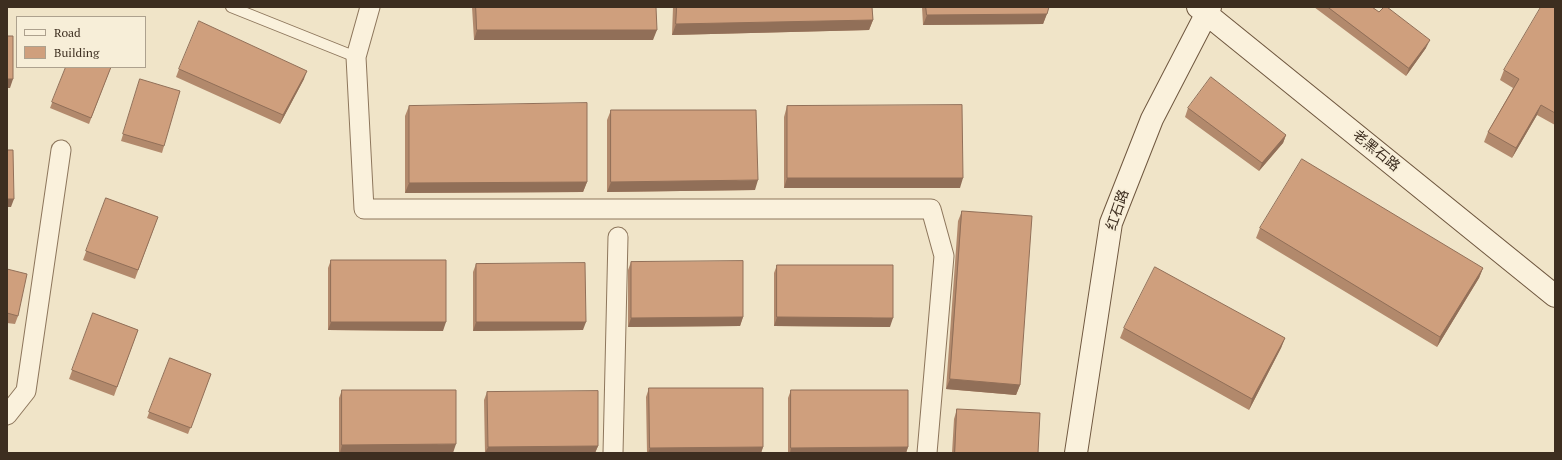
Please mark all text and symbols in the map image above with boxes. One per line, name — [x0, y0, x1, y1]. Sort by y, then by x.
legend — [16, 16, 146, 68]
text: Road — [54, 25, 81, 40]
text: Building — [54, 45, 99, 60]
street label: 老黑石路 — [1349, 127, 1403, 175]
street label: 红石路 — [1103, 187, 1133, 233]

